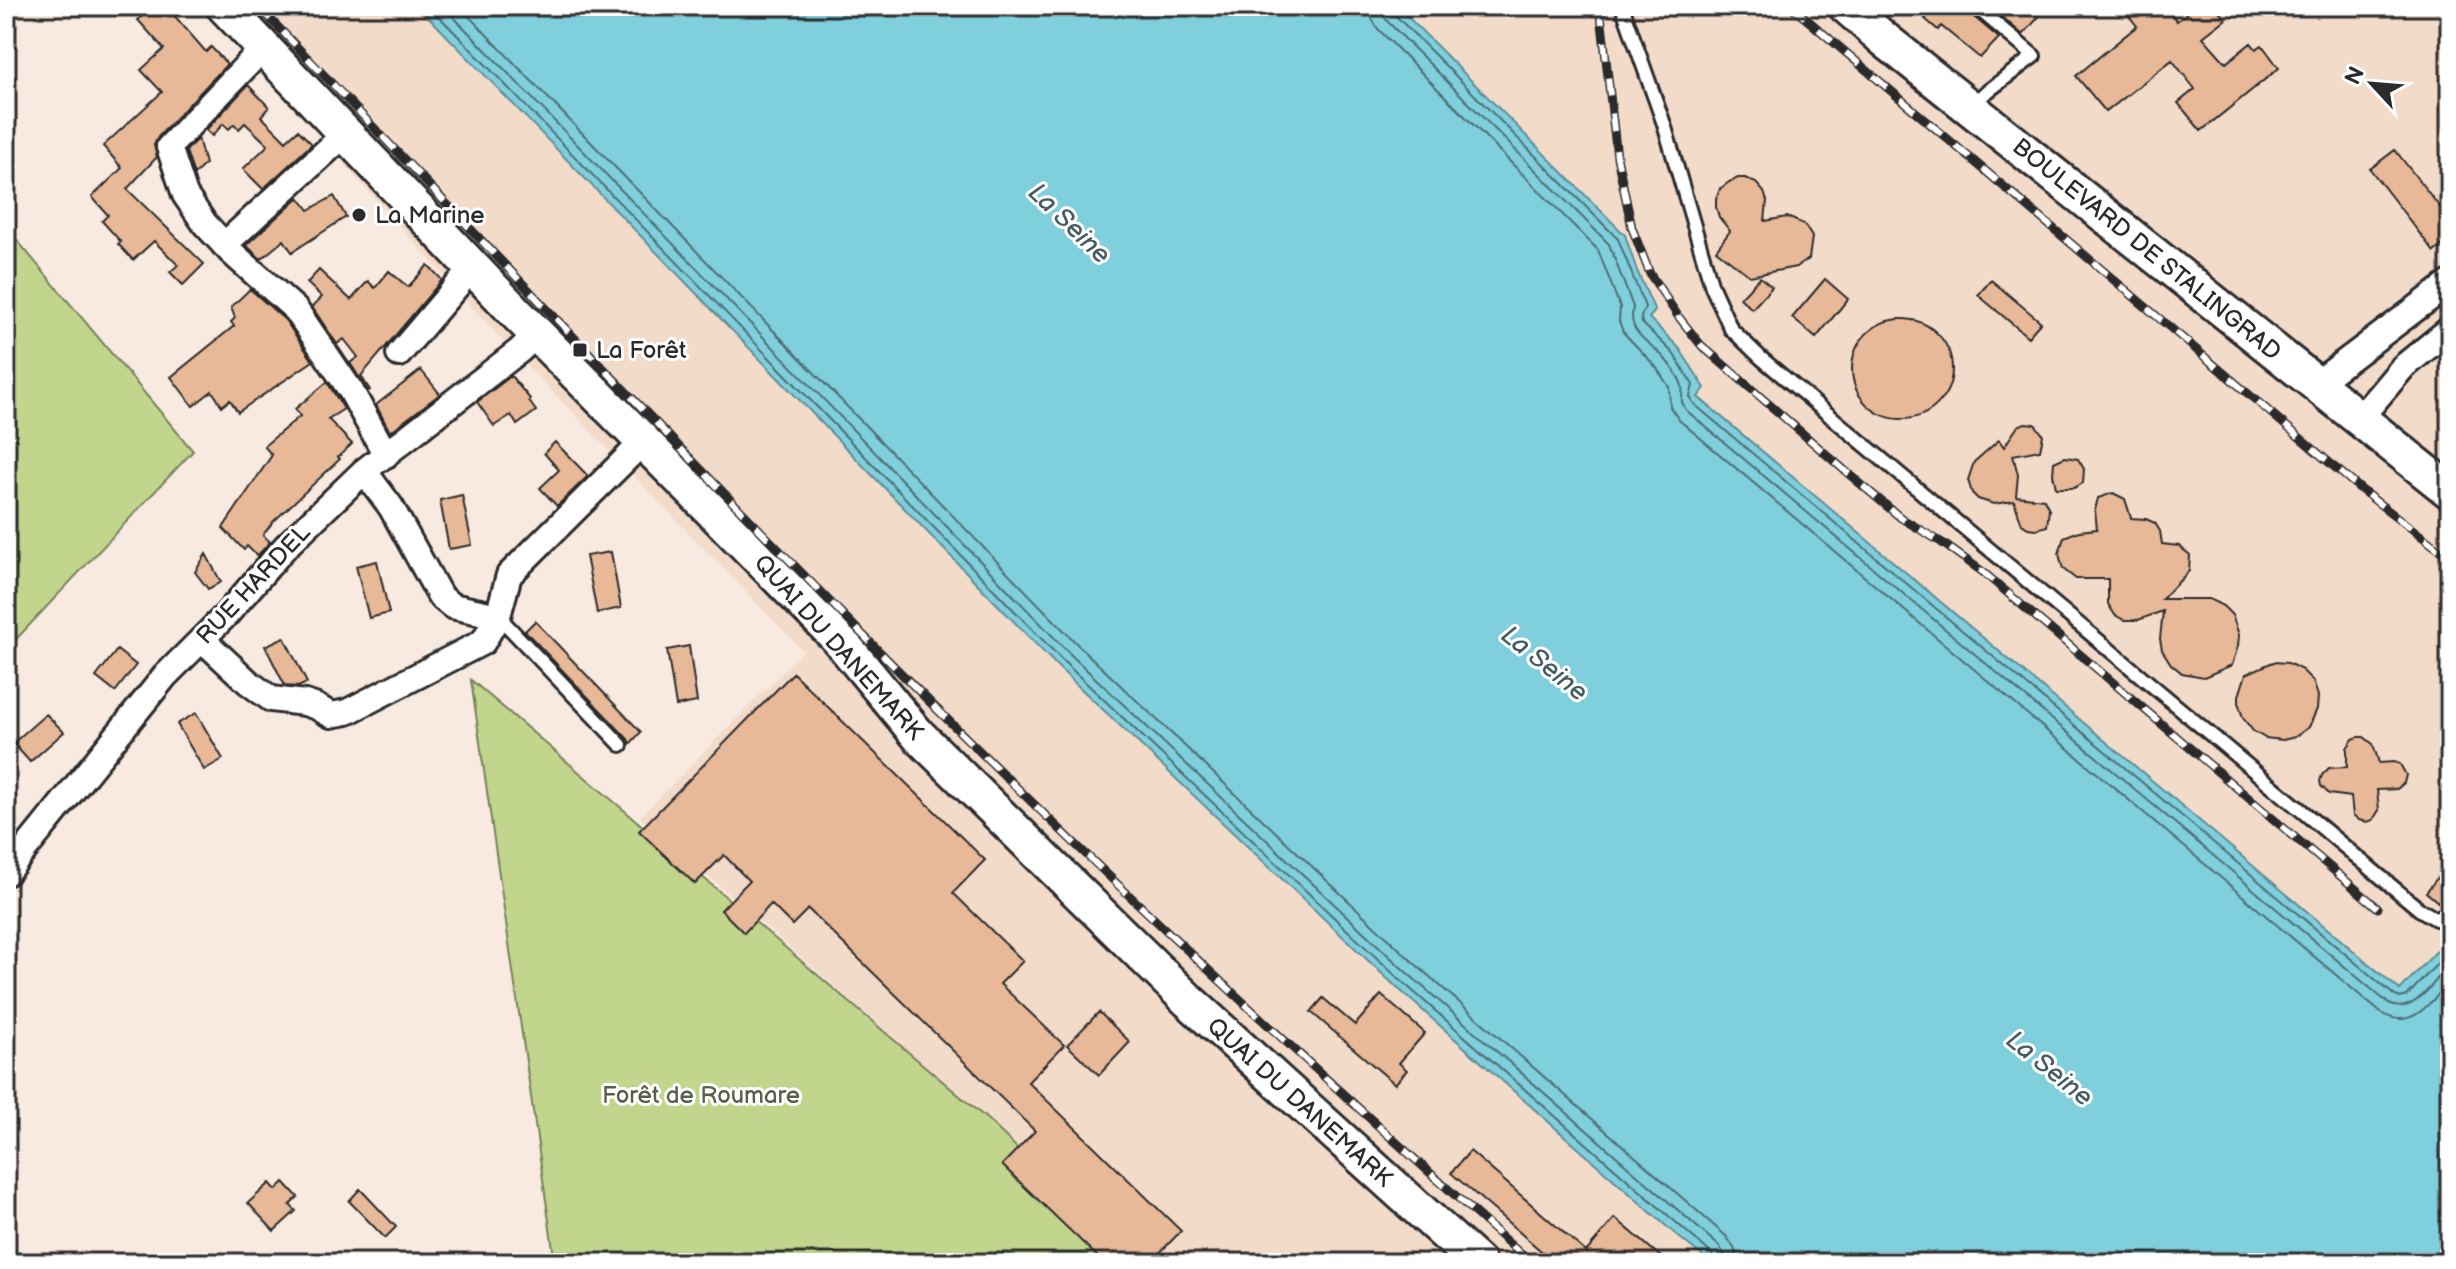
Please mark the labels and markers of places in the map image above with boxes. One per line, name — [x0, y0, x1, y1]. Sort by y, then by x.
place label: La Marine — [375, 201, 485, 230]
marker: La Marine — [350, 206, 368, 224]
place label: La Forêt — [596, 336, 687, 365]
marker: La Forêt — [571, 341, 589, 359]

